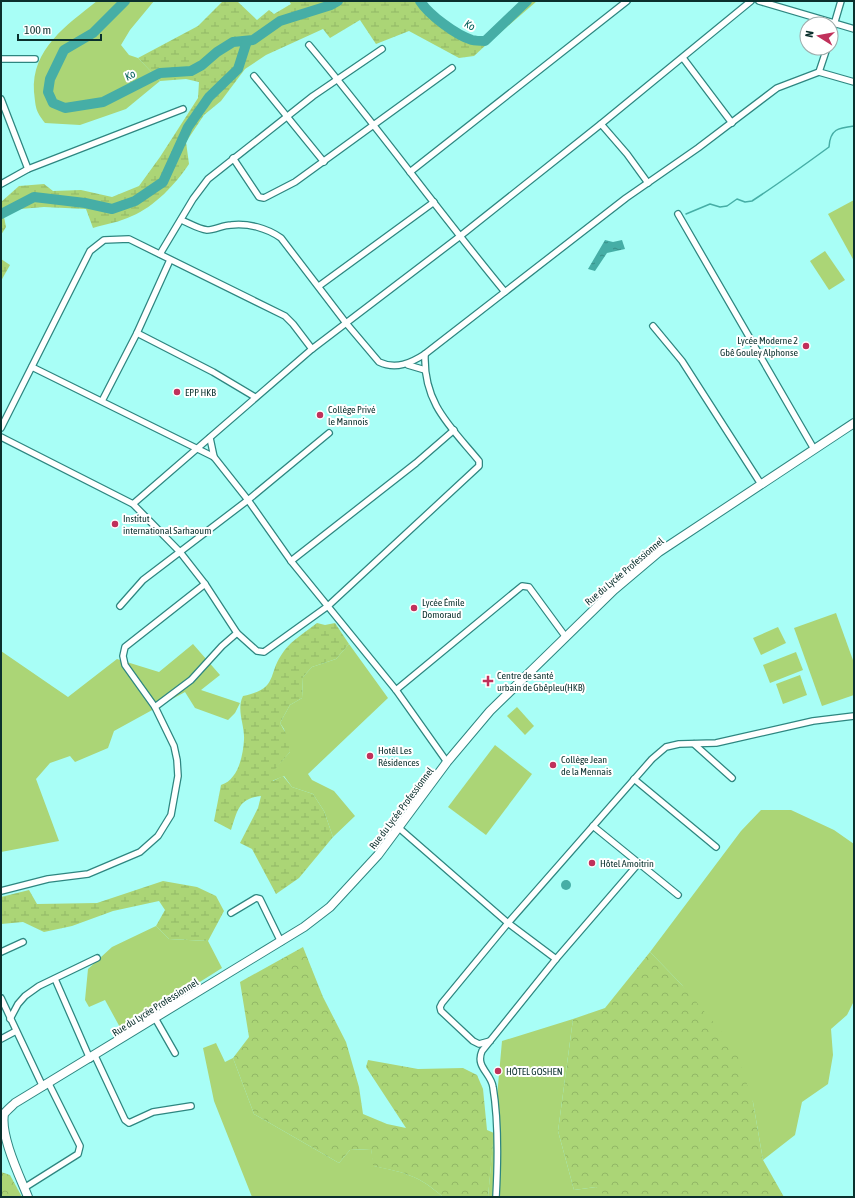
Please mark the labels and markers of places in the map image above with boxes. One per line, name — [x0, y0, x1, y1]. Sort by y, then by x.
place label: Lycée Moderne 2 Gbê Gouley Alphonse — [720, 335, 798, 358]
marker: Lycée Moderne 2 Gbê Gouley Alphonse — [801, 341, 811, 351]
marker: EPP HKB — [172, 387, 182, 397]
place label: EPP HKB — [185, 387, 216, 398]
place label: Collège Privé le Mannois — [328, 404, 376, 427]
marker: Collège Privé le Mannois — [315, 410, 325, 420]
place label: Institut international Sarhaoum — [123, 513, 211, 536]
marker: Institut international Sarhaoum — [110, 519, 120, 529]
place label: Lycée Émile Domoraud — [422, 597, 465, 620]
marker: Lycée Émile Domoraud — [409, 603, 419, 613]
place label: Centre de santé urbain de Gbêpleu(HKB) — [497, 670, 585, 693]
marker: Centre de santé urbain de Gbêpleu(HKB) — [482, 675, 494, 687]
place label: Hotêl Les Résidences — [378, 745, 420, 768]
marker: Hotêl Les Résidences — [365, 751, 375, 761]
place label: Collège Jean de la Mennais — [561, 754, 612, 777]
marker: Collège Jean de la Mennais — [548, 760, 558, 770]
marker: Hôtel Amoitrin — [587, 858, 597, 868]
place label: Hôtel Amoitrin — [600, 858, 654, 869]
marker: HÔTEL GOSHEN — [493, 1066, 503, 1076]
place label: HÔTEL GOSHEN — [506, 1066, 563, 1077]

